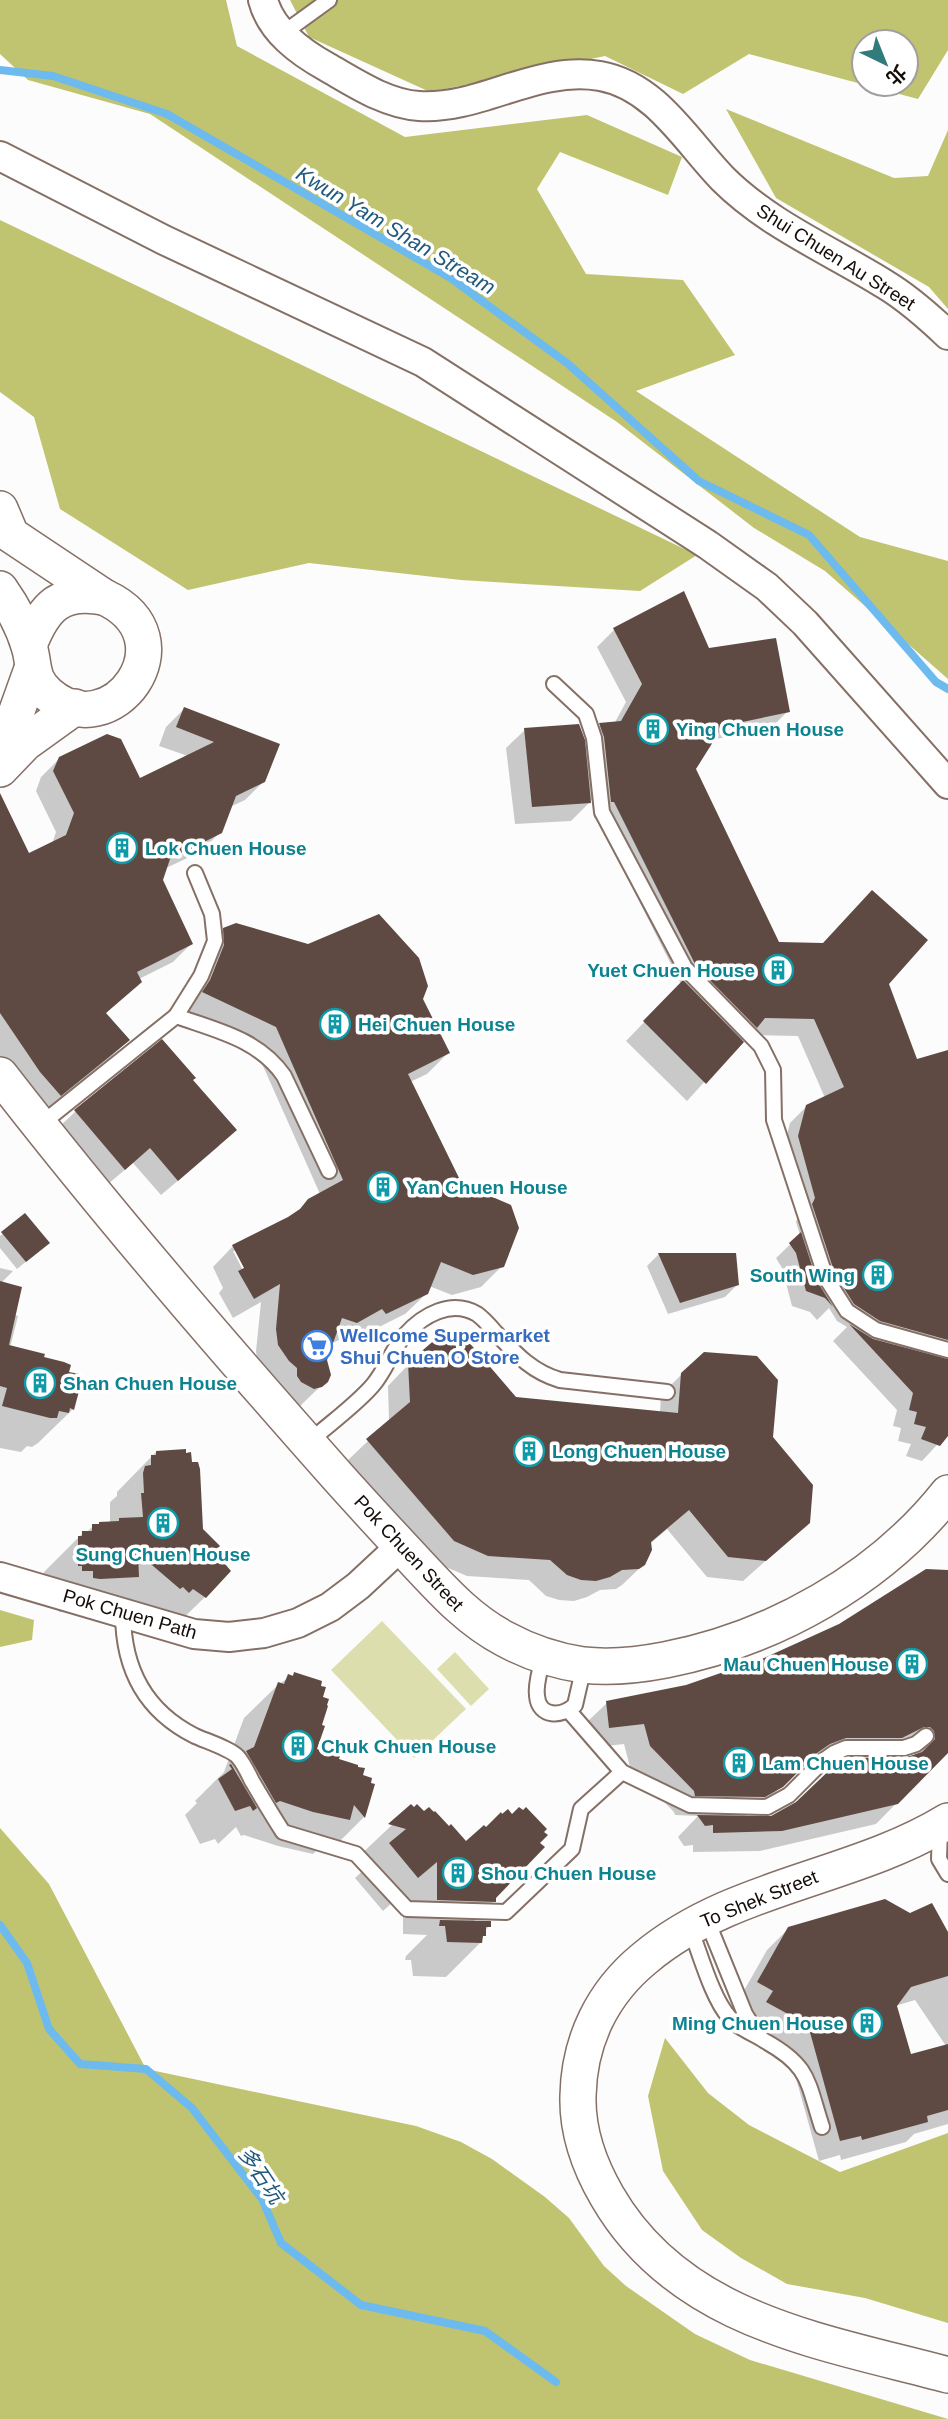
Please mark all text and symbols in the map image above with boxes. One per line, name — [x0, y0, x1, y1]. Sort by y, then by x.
north arrow — [850, 28, 920, 98]
text: 北 — [882, 61, 910, 89]
water label: Kwun Yam Shan Stream — [292, 161, 500, 299]
street label: Shui Chuen Au Street — [753, 200, 920, 315]
building icon: Ying Chuen House — [636, 712, 670, 746]
place label: Ying Chuen House — [676, 719, 844, 740]
building icon: Lok Chuen House — [105, 831, 139, 865]
place label: Lok Chuen House — [145, 838, 307, 859]
building icon: Yuet Chuen House — [761, 953, 795, 987]
place label: Yuet Chuen House — [587, 960, 755, 981]
building icon: Hei Chuen House — [318, 1007, 352, 1041]
place label: Hei Chuen House — [358, 1014, 515, 1035]
building icon: Yan Chuen House — [366, 1170, 400, 1204]
place label: Yan Chuen House — [406, 1177, 568, 1198]
building icon: South Wing — [861, 1258, 895, 1292]
place label: South Wing — [750, 1265, 855, 1286]
place label: Wellcome Supermarket Shui Chuen O Store — [340, 1325, 550, 1368]
supermarket icon: Wellcome Supermarket Shui Chuen O Store — [300, 1329, 334, 1363]
building icon: Shan Chuen House — [23, 1366, 57, 1400]
place label: Shan Chuen House — [63, 1373, 237, 1394]
building icon: Long Chuen House — [512, 1434, 546, 1468]
place label: Long Chuen House — [552, 1441, 726, 1462]
street label: Pok Chuen Street — [350, 1491, 468, 1616]
building icon: Sung Chuen House — [146, 1506, 180, 1540]
place label: Sung Chuen House — [75, 1544, 251, 1565]
street label: Pok Chuen Path — [61, 1585, 199, 1643]
building icon: Mau Chuen House — [895, 1647, 929, 1681]
place label: Mau Chuen House — [723, 1654, 889, 1675]
building icon: Chuk Chuen House — [281, 1729, 315, 1763]
place label: Chuk Chuen House — [321, 1736, 496, 1757]
building icon: Lam Chuen House — [722, 1746, 756, 1780]
place label: Lam Chuen House — [762, 1753, 929, 1774]
building icon: Shou Chuen House — [441, 1856, 475, 1890]
place label: Shou Chuen House — [481, 1863, 656, 1884]
street label: To Shek Street — [697, 1866, 821, 1932]
building icon: Ming Chuen House — [850, 2006, 884, 2040]
place label: Ming Chuen House — [672, 2013, 844, 2034]
water label: 多石坑 — [234, 2142, 290, 2210]

